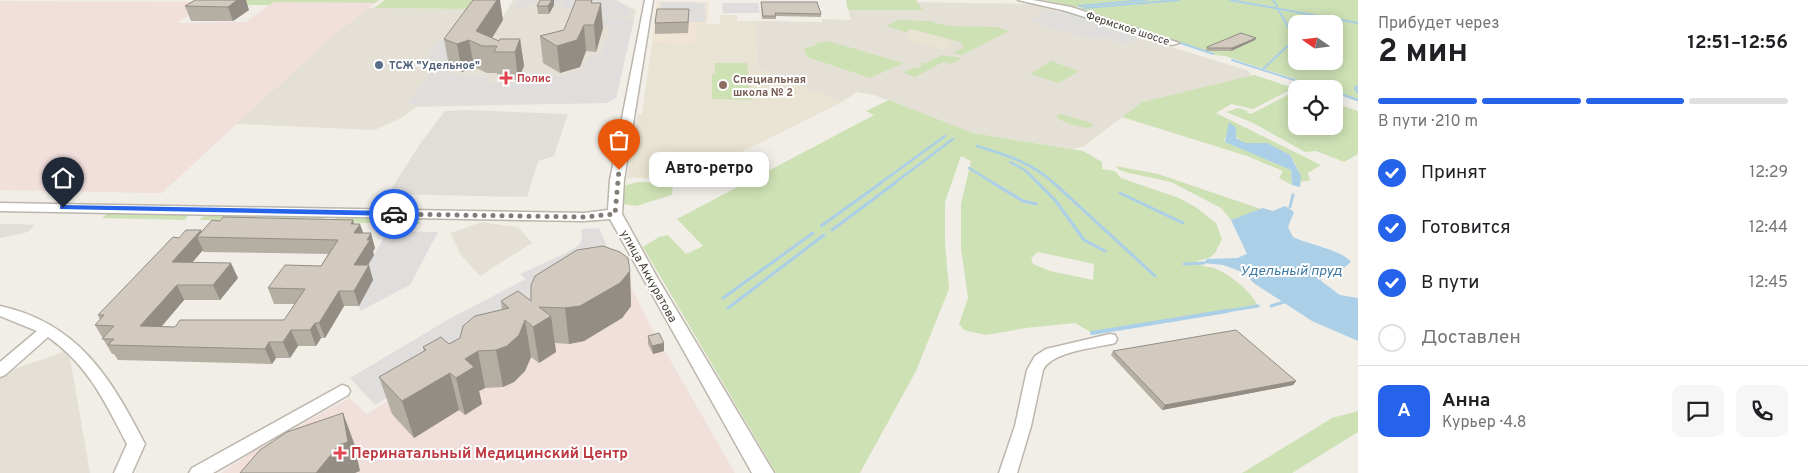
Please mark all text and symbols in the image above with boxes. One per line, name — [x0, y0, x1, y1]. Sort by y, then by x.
street label: Фермское шоссе — [1084, 9, 1171, 49]
text: Прибудет через — [1378, 14, 1500, 34]
north arrow — [1288, 15, 1342, 70]
map controls — [1288, 15, 1343, 135]
text: 12:51–12:56 — [1687, 31, 1788, 55]
text: 2 мин — [1378, 33, 1468, 73]
marker: ТСЖ "Удельное" — [373, 59, 385, 71]
place label: ТСЖ "Удельное" — [389, 59, 480, 73]
marker: Полис — [499, 71, 513, 85]
place label: Полис — [517, 72, 551, 86]
place label: Специальная школа № 2 — [733, 73, 806, 100]
marker: Специальная школа № 2 — [717, 79, 729, 91]
button: locate — [1288, 80, 1343, 135]
text: В пути · 210 m — [1378, 112, 1478, 132]
pin — [598, 119, 640, 170]
icon: bag — [605, 126, 633, 154]
callout: Авто-ретро — [649, 152, 769, 188]
pin — [42, 157, 84, 208]
text: Авто-ретро — [665, 159, 753, 179]
icon: check — [1378, 159, 1406, 187]
text: Принят — [1421, 161, 1487, 185]
text: 12:29 — [1749, 163, 1788, 183]
icon: home — [49, 164, 77, 192]
courier — [369, 189, 419, 239]
icon: car — [380, 200, 408, 228]
icon: check — [1378, 214, 1406, 242]
text: Готовится — [1421, 216, 1511, 240]
text: 12:44 — [1749, 218, 1788, 238]
street label: улица Аккуратова — [616, 227, 680, 326]
water label: Удельный пруд — [1240, 263, 1342, 280]
icon: check — [1378, 269, 1406, 297]
text: В пути — [1421, 271, 1479, 295]
text: 12:45 — [1749, 273, 1788, 293]
text: Доставлен — [1421, 326, 1521, 350]
button: chat — [1672, 385, 1724, 437]
button: phone — [1736, 385, 1788, 437]
text: Анна — [1442, 389, 1490, 413]
text: А — [1397, 399, 1411, 423]
text: Курьер · 4.8 — [1442, 413, 1527, 433]
place label: Перинатальный Медицинский Центр — [351, 445, 628, 464]
marker: Перинатальный Медицинский Центр — [333, 446, 347, 460]

